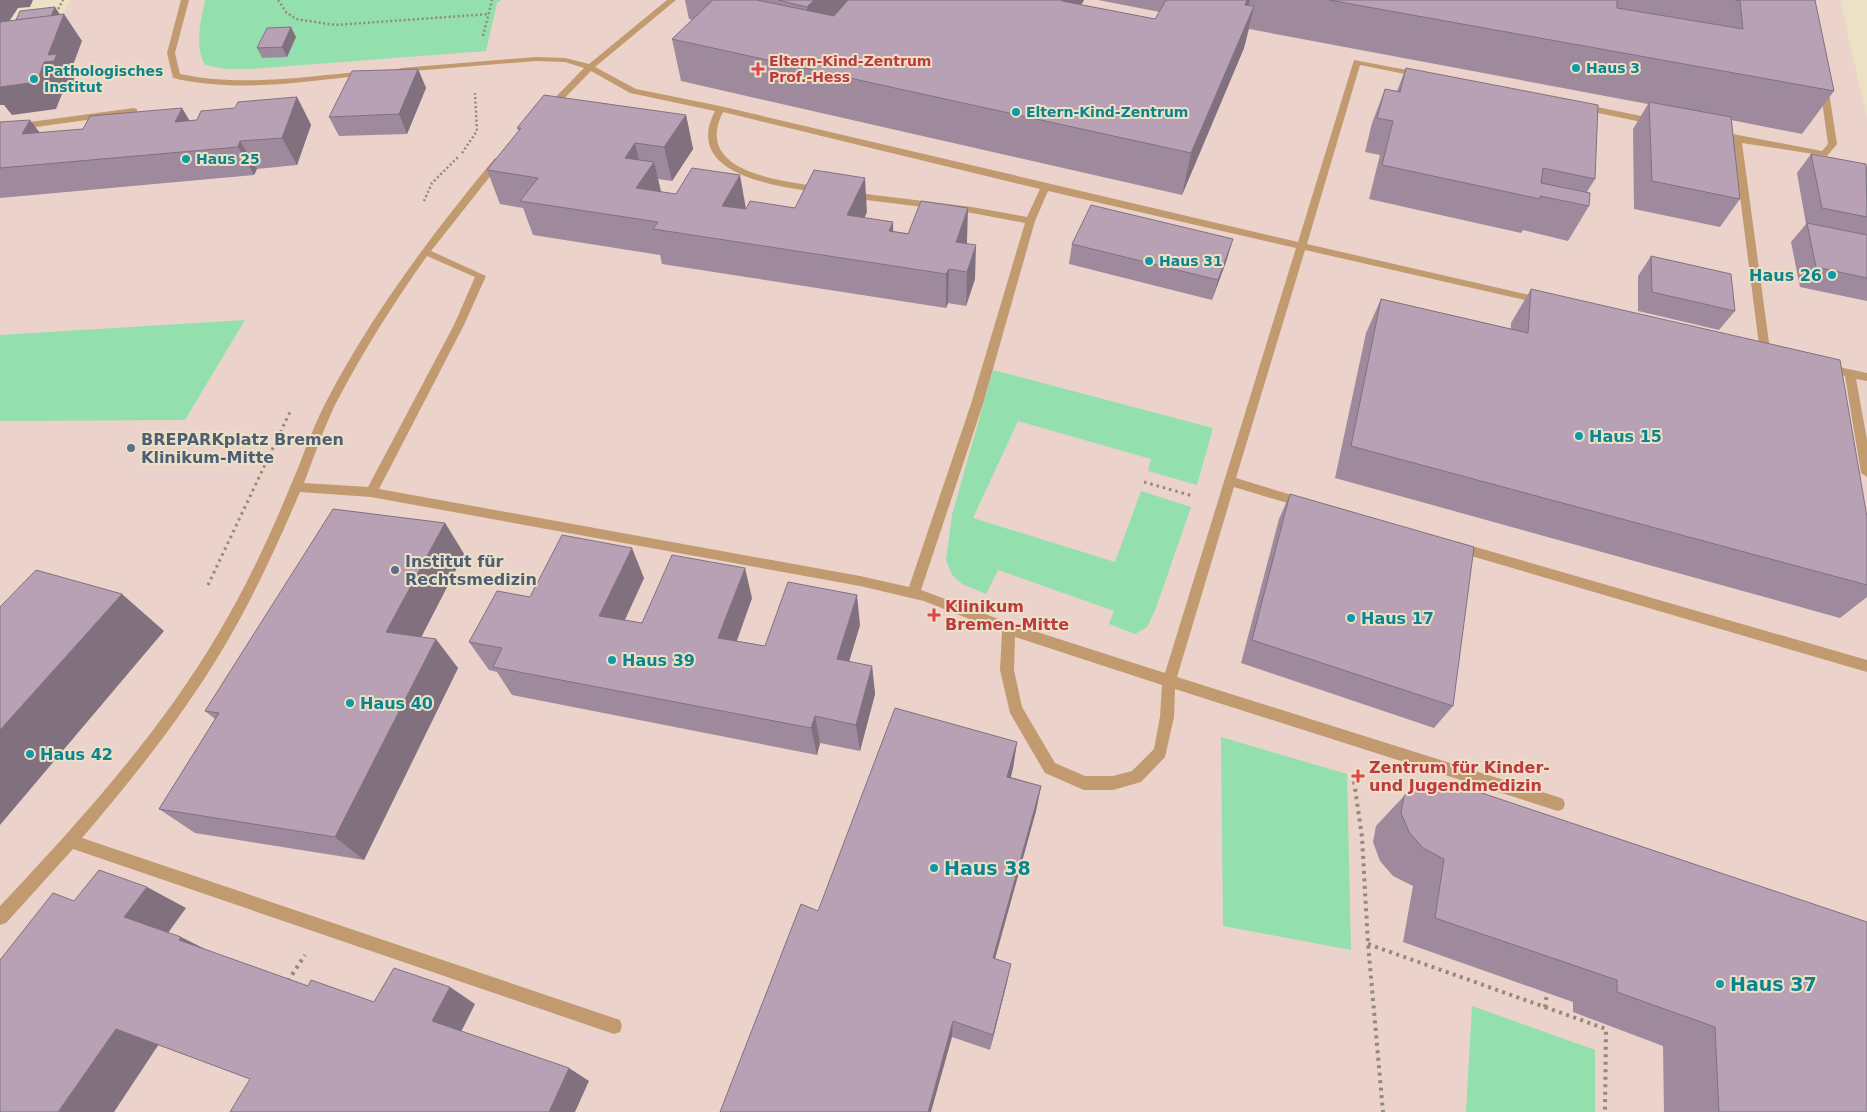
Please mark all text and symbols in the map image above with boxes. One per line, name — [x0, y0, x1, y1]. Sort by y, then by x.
place label: Eltern-Kind-Zentrum Prof.-Hess — [769, 53, 931, 85]
place label: Haus 3 — [1586, 60, 1640, 76]
marker: Eltern-Kind-Zentrum Prof.-Hess — [751, 62, 765, 76]
marker: Haus 3 — [1570, 62, 1582, 74]
place label: Pathologisches Institut — [44, 63, 163, 95]
marker: Pathologisches Institut — [28, 73, 40, 85]
place label: Eltern-Kind-Zentrum — [1026, 104, 1188, 120]
marker: Eltern-Kind-Zentrum — [1010, 106, 1022, 118]
place label: Haus 25 — [196, 151, 260, 167]
marker: Haus 25 — [180, 153, 192, 165]
place label: Haus 31 — [1159, 253, 1223, 269]
marker: Haus 31 — [1143, 255, 1155, 267]
place label: Haus 26 — [1749, 266, 1822, 285]
marker: Haus 26 — [1826, 269, 1838, 281]
place label: Haus 15 — [1589, 427, 1662, 446]
place label: BREPARKplatz Bremen Klinikum-Mitte — [141, 430, 344, 467]
marker: Haus 15 — [1573, 430, 1585, 442]
marker: BREPARKplatz Bremen Klinikum-Mitte — [125, 442, 137, 454]
place label: Institut für Rechtsmedizin — [405, 552, 537, 589]
marker: Institut für Rechtsmedizin — [389, 564, 401, 576]
place label: Klinikum Bremen-Mitte — [945, 597, 1069, 634]
marker: Klinikum Bremen-Mitte — [927, 608, 941, 622]
place label: Haus 17 — [1361, 609, 1434, 628]
marker: Haus 17 — [1345, 612, 1357, 624]
place label: Haus 39 — [622, 651, 695, 670]
marker: Haus 39 — [606, 654, 618, 666]
place label: Haus 40 — [360, 694, 433, 713]
marker: Haus 40 — [344, 697, 356, 709]
place label: Haus 42 — [40, 745, 113, 764]
marker: Haus 42 — [24, 748, 36, 760]
place label: Zentrum für Kinder- und Jugendmedizin — [1369, 758, 1550, 795]
marker: Zentrum für Kinder- und Jugendmedizin — [1351, 769, 1365, 783]
place label: Haus 38 — [944, 857, 1031, 879]
marker: Haus 38 — [928, 862, 940, 874]
place label: Haus 37 — [1730, 973, 1817, 995]
marker: Haus 37 — [1714, 978, 1726, 990]

